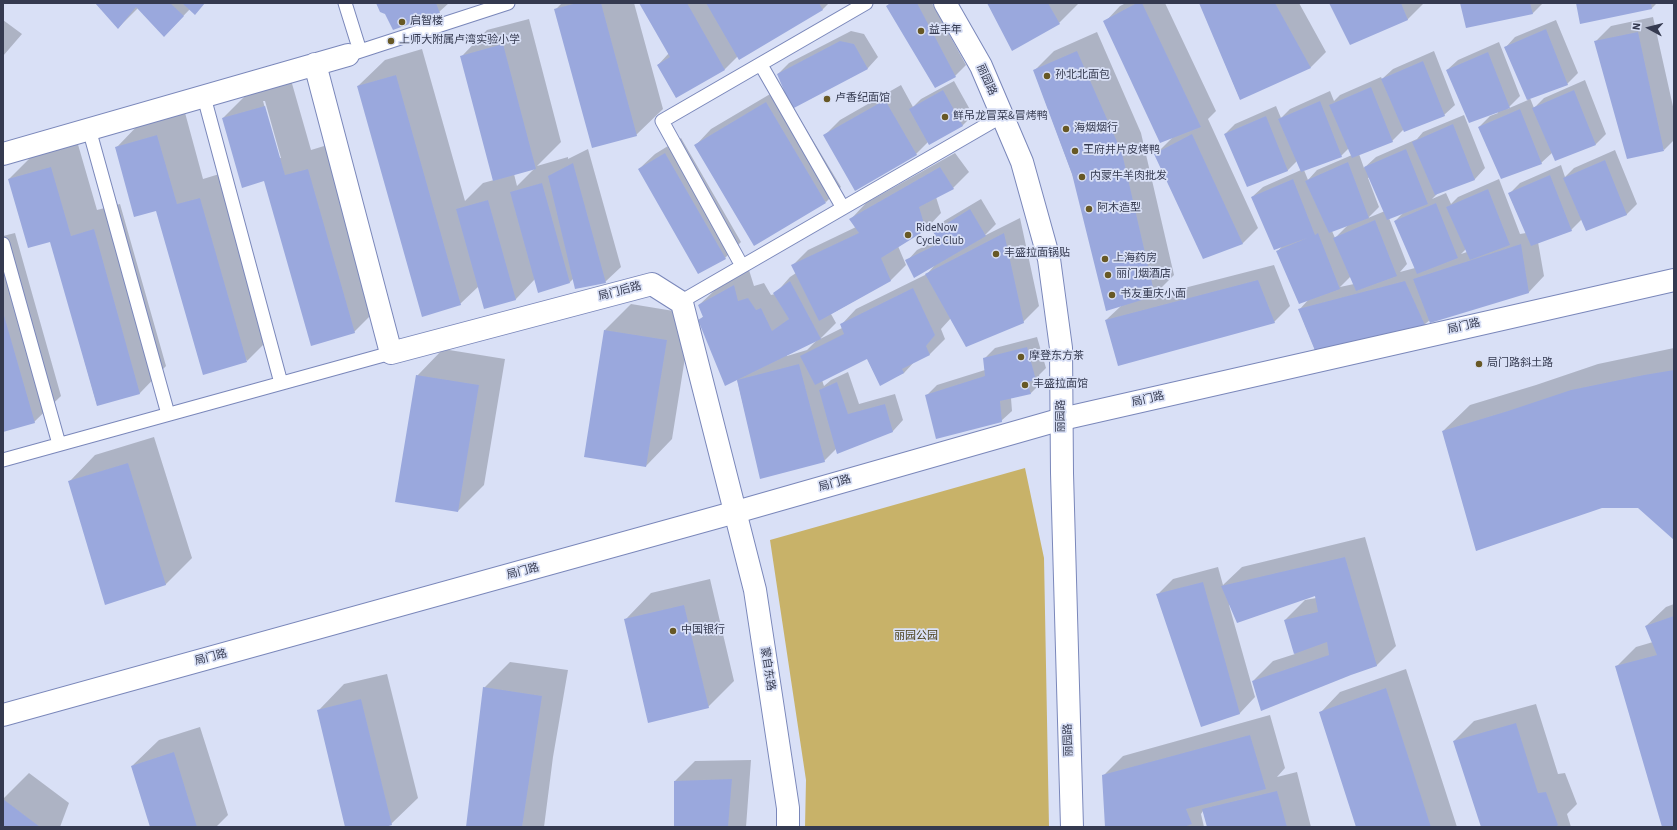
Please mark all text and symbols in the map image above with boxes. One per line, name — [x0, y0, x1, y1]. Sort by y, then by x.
north arrow — [1629, 8, 1669, 48]
place label: 启智楼 — [410, 15, 443, 29]
marker: 启智楼 — [397, 17, 407, 27]
text: N — [1629, 22, 1644, 31]
place label: 益丰年 — [929, 24, 962, 38]
marker: 益丰年 — [916, 26, 926, 36]
place label: 上师大附属卢湾实验小学 — [399, 34, 520, 48]
marker: 上师大附属卢湾实验小学 — [386, 36, 396, 46]
street label: 丽园路 — [973, 62, 999, 98]
place label: 孙北北面包 — [1055, 69, 1110, 83]
marker: 孙北北面包 — [1042, 71, 1052, 81]
place label: 卢香纪面馆 — [835, 92, 890, 106]
marker: 卢香纪面馆 — [822, 94, 832, 104]
place label: 鲜吊龙冒菜&冒烤鸭 — [953, 110, 1048, 124]
marker: 鲜吊龙冒菜&冒烤鸭 — [940, 112, 950, 122]
place label: 海烟烟行 — [1074, 122, 1118, 136]
marker: 海烟烟行 — [1061, 124, 1071, 134]
place label: 王府井片皮烤鸭 — [1083, 144, 1160, 158]
marker: 王府井片皮烤鸭 — [1070, 146, 1080, 156]
place label: 内蒙牛羊肉批发 — [1090, 170, 1167, 184]
marker: 内蒙牛羊肉批发 — [1077, 172, 1087, 182]
place label: 阿木造型 — [1097, 202, 1141, 216]
marker: 阿木造型 — [1084, 204, 1094, 214]
place label: RideNow Cycle Club — [916, 222, 964, 248]
marker: RideNow Cycle Club — [903, 230, 913, 240]
place label: 丰盛拉面锅贴 — [1004, 247, 1070, 261]
marker: 丰盛拉面锅贴 — [991, 249, 1001, 259]
place label: 上海药房 — [1113, 252, 1157, 266]
marker: 上海药房 — [1100, 254, 1110, 264]
place label: 丽门烟酒店 — [1116, 268, 1171, 282]
marker: 丽门烟酒店 — [1103, 270, 1113, 280]
street label: 局门后路 — [597, 280, 643, 304]
place label: 书友重庆小面 — [1120, 288, 1186, 302]
marker: 书友重庆小面 — [1107, 290, 1117, 300]
street label: 局门路 — [1446, 317, 1482, 337]
place label: 摩登东方茶 — [1029, 350, 1084, 364]
marker: 摩登东方茶 — [1016, 352, 1026, 362]
place label: 局门路斜土路 — [1487, 357, 1553, 371]
marker: 局门路斜土路 — [1474, 359, 1484, 369]
place label: 丰盛拉面馆 — [1033, 378, 1088, 392]
marker: 丰盛拉面馆 — [1020, 380, 1030, 390]
street label: 局门路 — [1130, 390, 1166, 410]
street label: 丽园路 — [1055, 400, 1069, 432]
street label: 局门路 — [817, 473, 853, 495]
street label: 局门路 — [505, 561, 541, 583]
place label: 中国银行 — [681, 624, 725, 638]
marker: 中国银行 — [668, 626, 678, 636]
park label: 丽园公园 — [894, 630, 938, 644]
street label: 蒙自东路 — [757, 646, 777, 692]
street label: 局门路 — [193, 647, 229, 669]
street label: 丽园路 — [1062, 723, 1076, 757]

